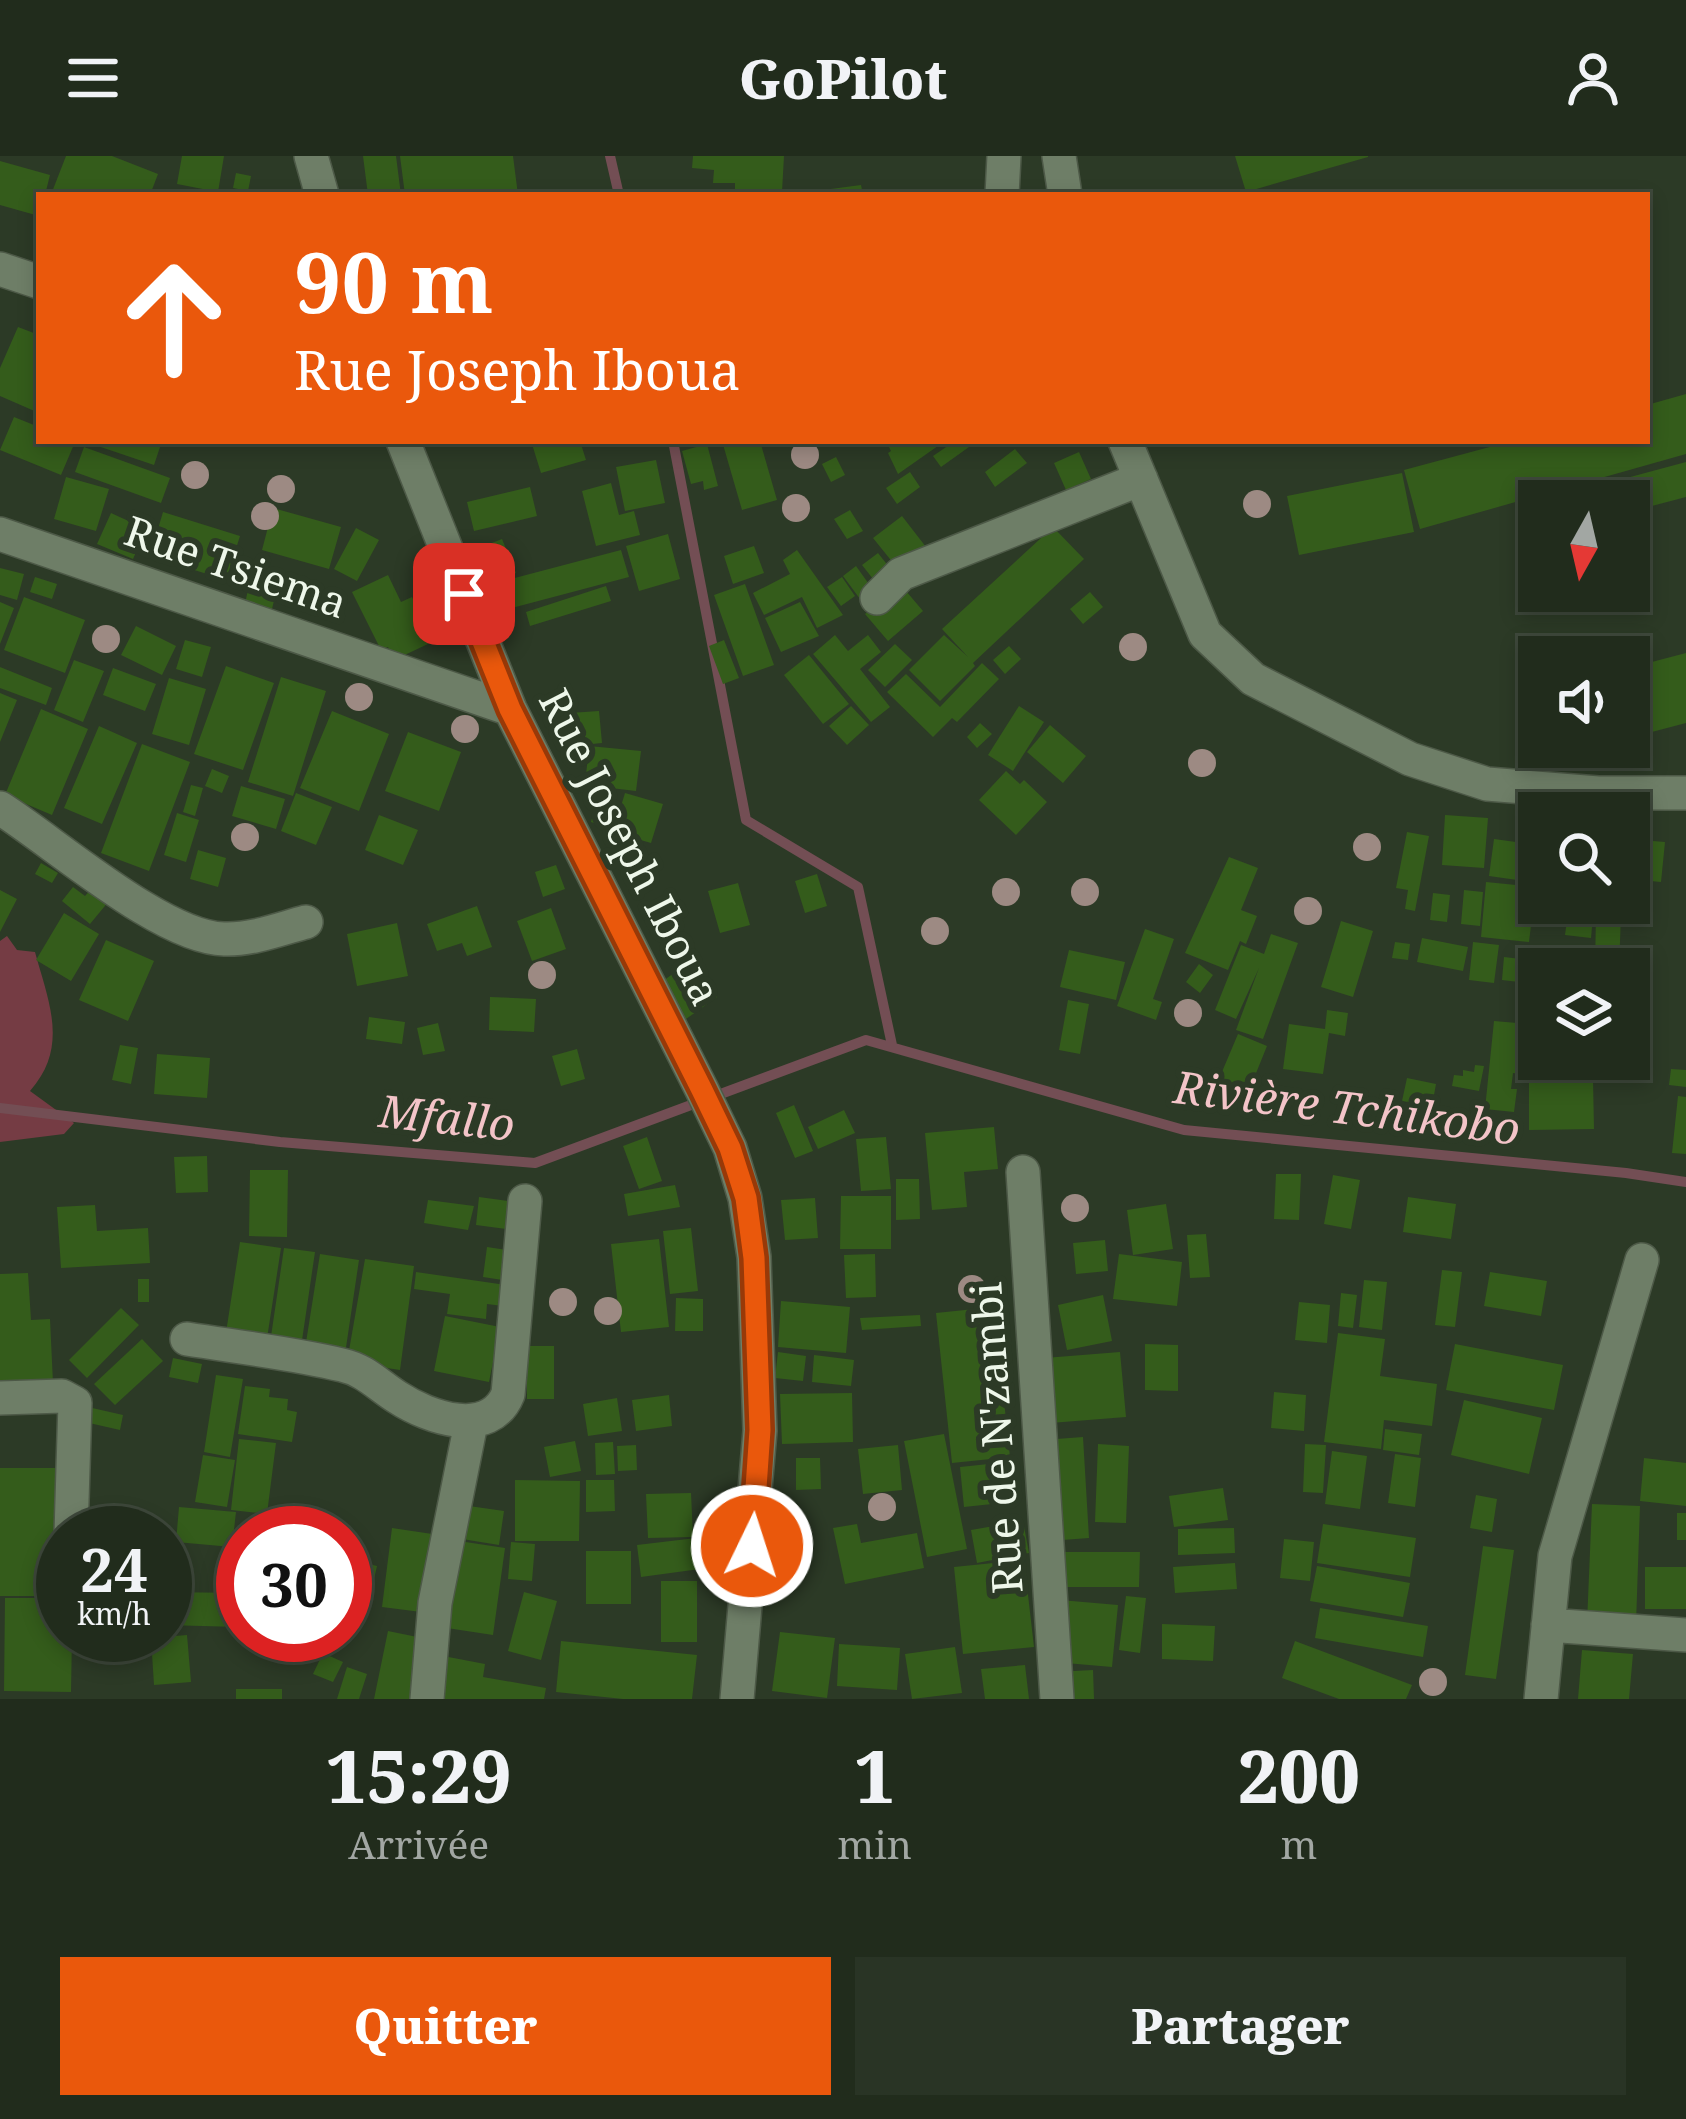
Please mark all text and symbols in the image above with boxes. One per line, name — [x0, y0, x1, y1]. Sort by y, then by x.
text: GoPilot — [739, 41, 947, 115]
icon: menu — [60, 45, 126, 111]
icon: person — [1560, 45, 1626, 111]
text: 90 m — [294, 223, 494, 338]
icon: ahead — [96, 240, 252, 396]
text: Rue Joseph Iboua — [294, 332, 741, 406]
north arrow — [1518, 480, 1650, 612]
map controls — [1518, 480, 1650, 1080]
street label: Rue Tsiema — [118, 501, 355, 630]
pin — [413, 543, 515, 645]
icon: arrive — [431, 561, 497, 627]
button: sound — [1518, 636, 1650, 768]
street label: Rue Joseph Iboua — [527, 679, 736, 1014]
button: search — [1518, 792, 1650, 924]
button: layers — [1518, 948, 1650, 1080]
water label: Rivière Tchikobo — [1170, 1055, 1524, 1158]
water label: Mfallo — [375, 1079, 518, 1154]
street label: Rue de N'zambi — [956, 1280, 1035, 1596]
position arrow — [689, 1483, 815, 1609]
speed limit sign: 30 — [216, 1506, 372, 1662]
text: 24 — [80, 1528, 148, 1610]
text: km/h — [77, 1593, 151, 1634]
text: 15:29 — [326, 1726, 512, 1824]
text: 1 — [854, 1726, 895, 1824]
text: 200 — [1238, 1726, 1360, 1824]
text: Arrivée — [348, 1817, 489, 1870]
text: min — [837, 1817, 912, 1870]
text: m — [1281, 1817, 1317, 1870]
button: Quitter — [60, 1957, 831, 2095]
button: Partager — [855, 1957, 1626, 2095]

